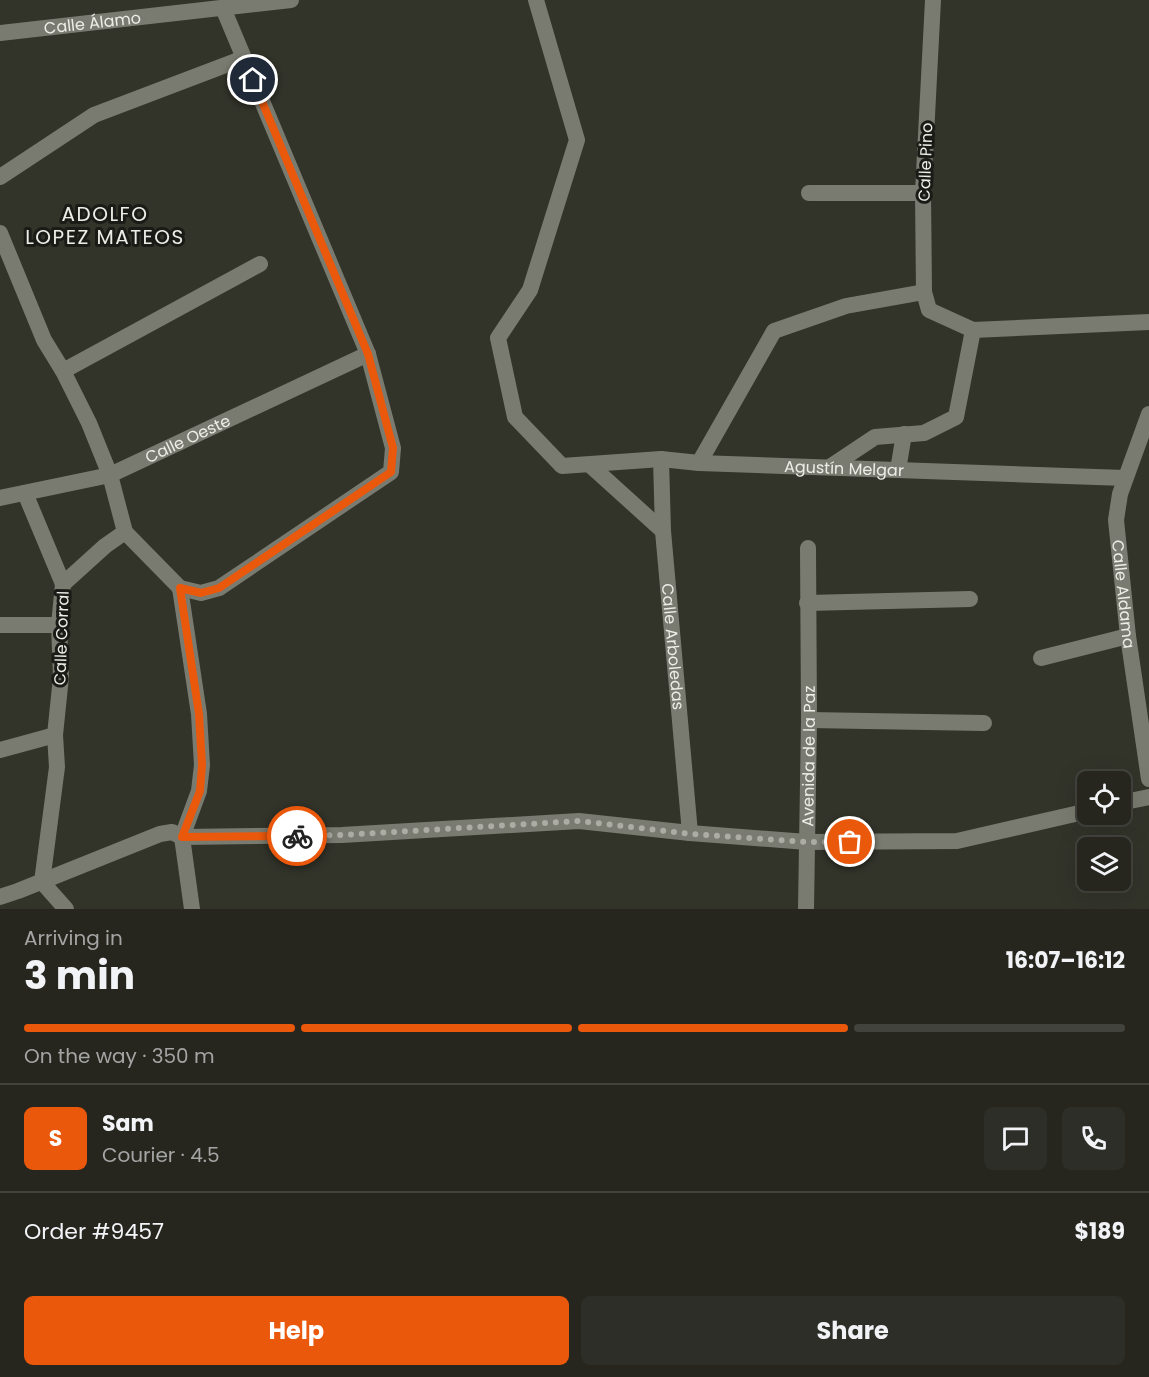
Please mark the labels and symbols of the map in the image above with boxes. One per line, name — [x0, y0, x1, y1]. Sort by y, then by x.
street label: Calle Álamo — [43, 6, 142, 40]
pin — [227, 54, 278, 105]
street label: Calle Pino — [913, 122, 938, 202]
district label: ADOLFO LOPEZ MATEOS — [25, 200, 185, 251]
street label: Calle Oeste — [141, 409, 234, 469]
street label: Agustín Melgar — [784, 455, 904, 482]
street label: Calle Aldama — [1106, 539, 1141, 650]
street label: Calle Arboledas — [656, 582, 690, 711]
street label: Calle Corral — [48, 590, 75, 686]
street label: Avenida de la Paz — [796, 685, 821, 827]
courier — [267, 806, 327, 866]
pin — [824, 816, 875, 867]

